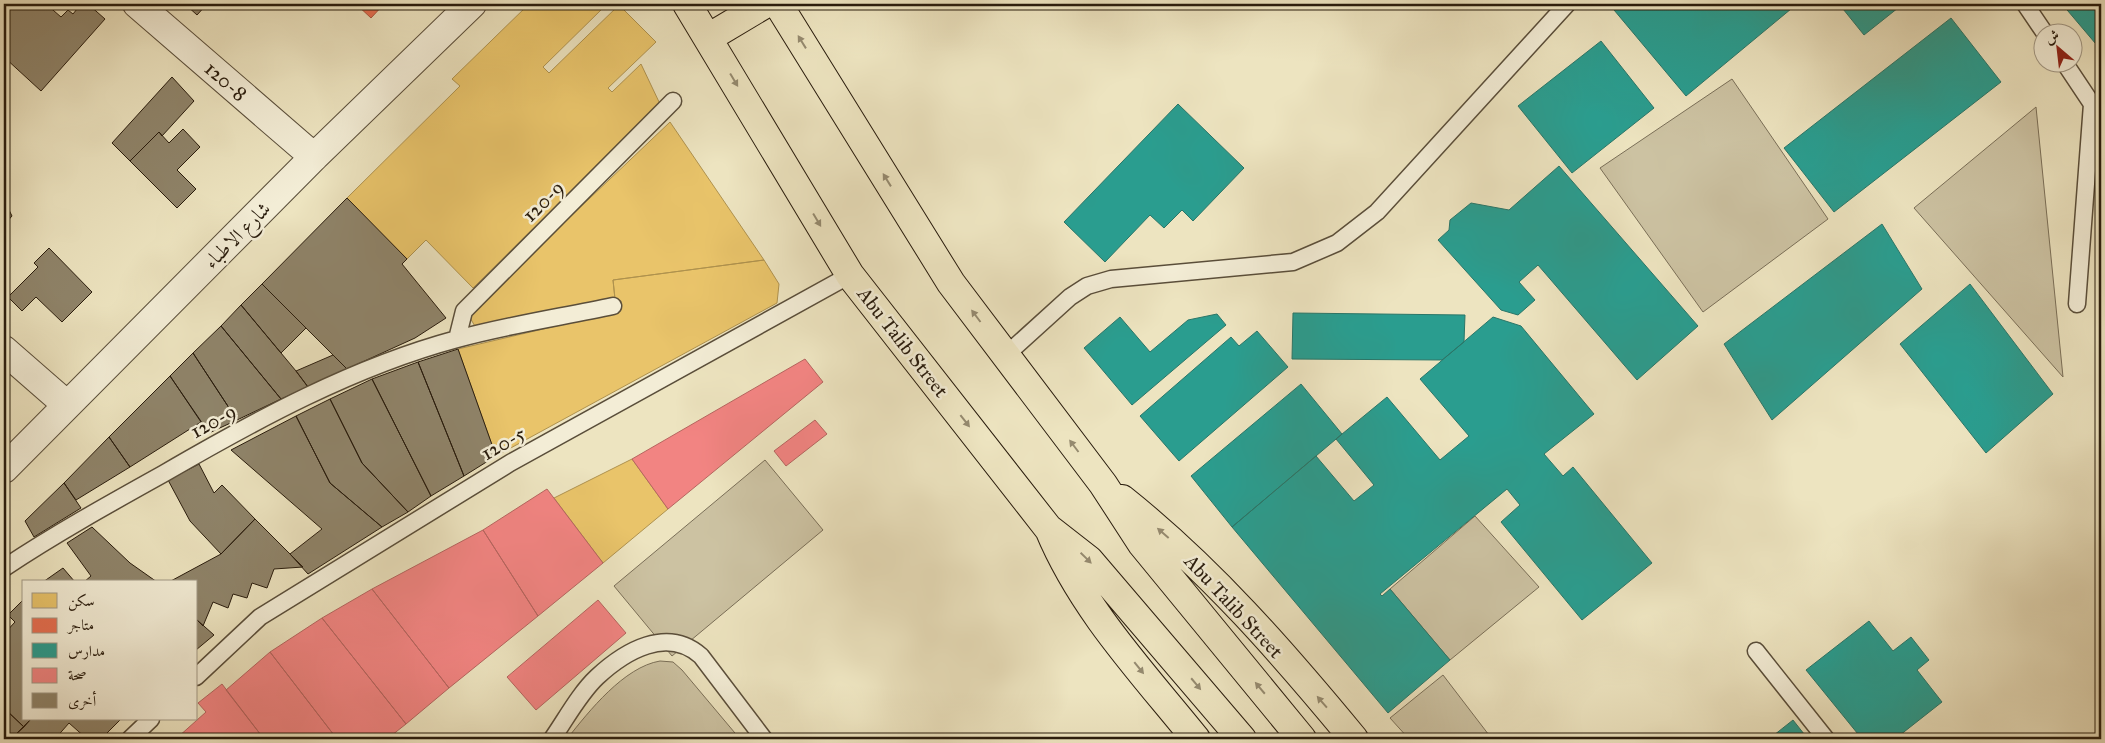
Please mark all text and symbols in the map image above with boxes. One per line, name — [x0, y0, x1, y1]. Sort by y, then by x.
north arrow — [2032, 22, 2082, 72]
text: ش — [2042, 26, 2062, 48]
one-way arrow — [797, 35, 806, 48]
street label: 120-8 — [200, 56, 252, 106]
one-way arrow — [729, 74, 738, 87]
one-way arrow — [883, 173, 892, 186]
street label: 120-9 — [517, 175, 569, 227]
street label: شارع الاطباء — [199, 197, 280, 278]
one-way arrow — [813, 213, 822, 226]
street label: Abu Talib Street — [852, 281, 954, 402]
one-way arrow — [971, 309, 981, 323]
street label: 120-9 — [186, 399, 240, 443]
one-way arrow — [959, 414, 970, 427]
street label: 120-5 — [477, 421, 529, 465]
one-way arrow — [1069, 439, 1079, 452]
one-way arrow — [1156, 528, 1169, 539]
street label: Abu Talib Street — [1179, 548, 1288, 663]
one-way arrow — [1080, 552, 1092, 564]
legend — [22, 580, 198, 720]
text: سكن — [68, 592, 95, 611]
text: متاجر — [66, 616, 94, 634]
text: مدارس — [68, 642, 105, 660]
one-way arrow — [1133, 661, 1144, 674]
text: صحة — [68, 666, 87, 684]
one-way arrow — [1190, 677, 1201, 690]
one-way arrow — [1254, 682, 1265, 695]
text: أخرى — [68, 690, 97, 710]
one-way arrow — [1316, 697, 1328, 709]

